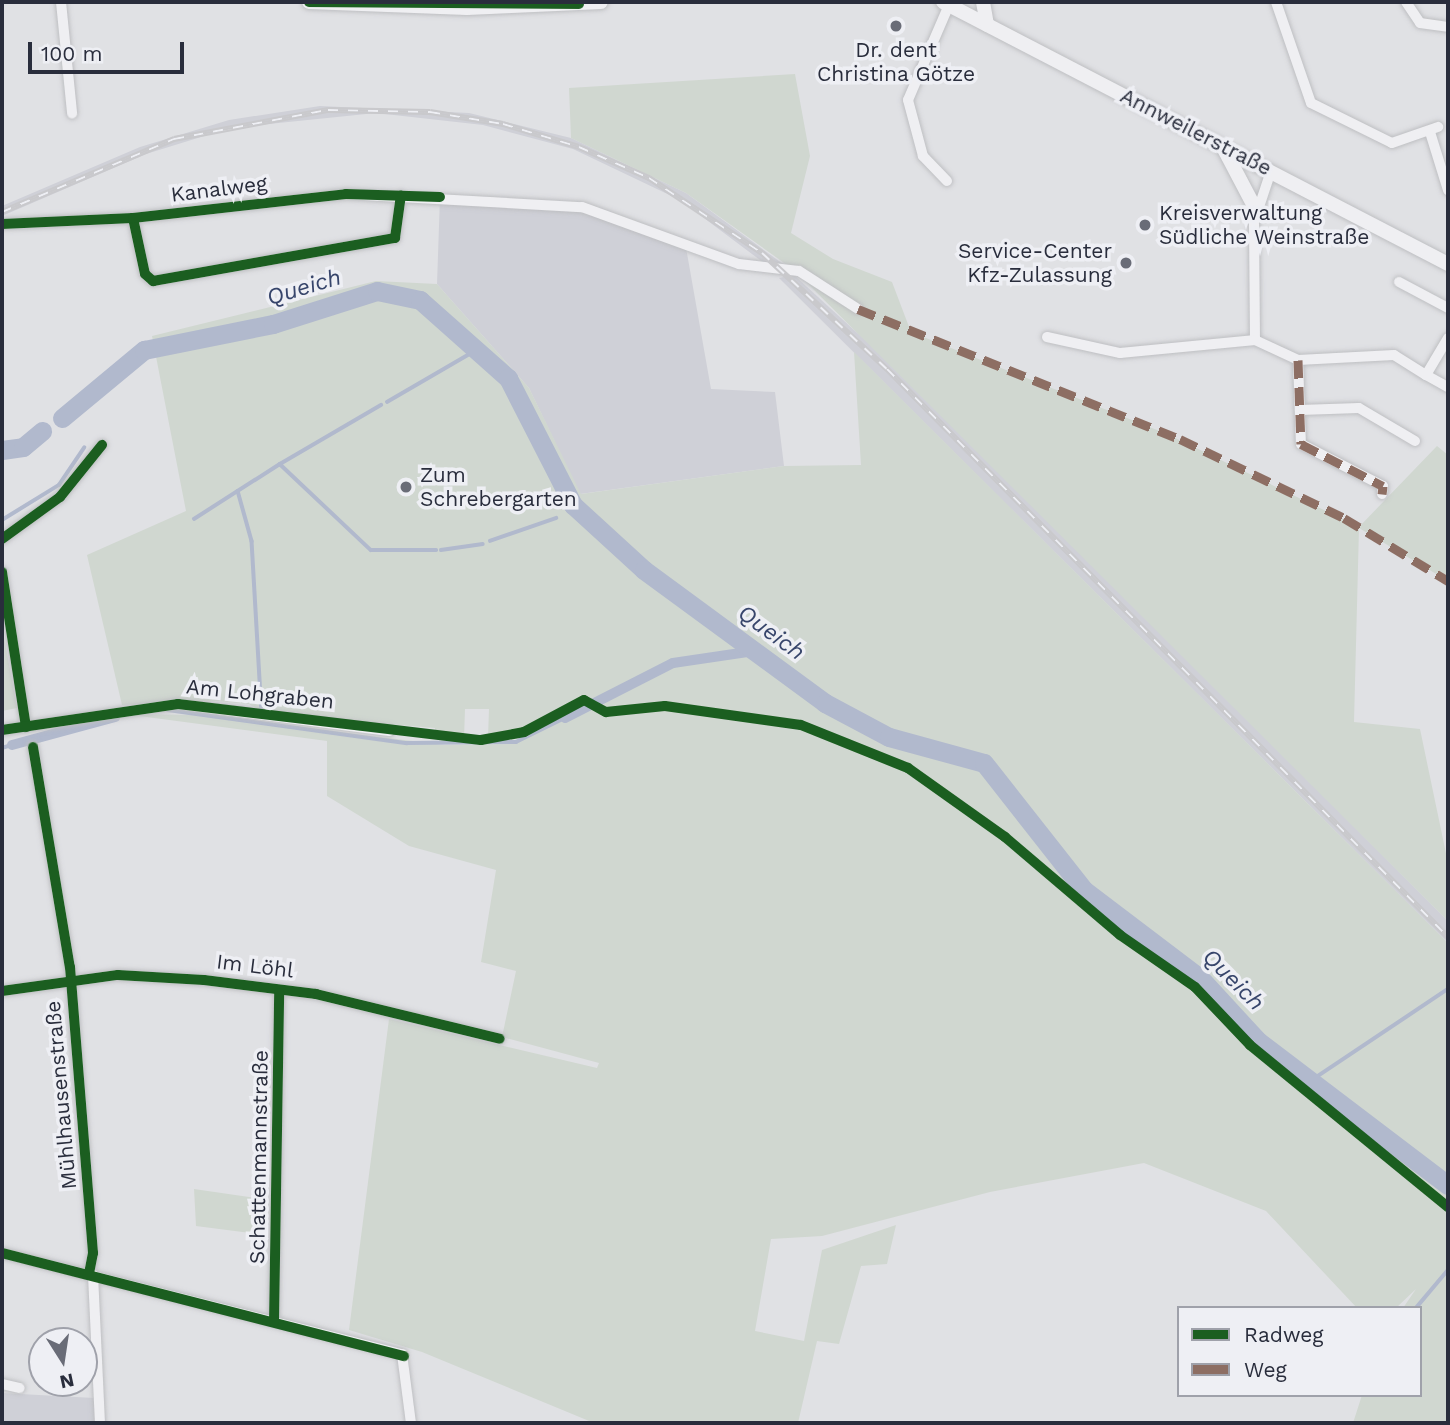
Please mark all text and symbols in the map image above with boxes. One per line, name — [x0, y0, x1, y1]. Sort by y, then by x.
marker: Dr. dent Christina Götze — [888, 18, 904, 34]
scale bar — [32, 28, 187, 72]
place label: Dr. dent Christina Götze — [817, 37, 975, 87]
text: 100 m — [41, 41, 103, 66]
street label: Annweilerstraße — [1116, 83, 1276, 181]
street label: Kanalweg — [169, 171, 269, 207]
place label: Kreisverwaltung Südliche Weinstraße — [1159, 200, 1370, 250]
marker: Kreisverwaltung Südliche Weinstraße — [1137, 217, 1153, 233]
place label: Service-Center Kfz-Zulassung — [958, 238, 1112, 288]
marker: Service-Center Kfz-Zulassung — [1118, 255, 1134, 271]
water label: Queich — [264, 264, 344, 312]
place label: Zum Schrebergarten — [420, 462, 577, 512]
marker: Zum Schrebergarten — [398, 479, 414, 495]
water label: Queich — [732, 599, 810, 667]
street label: Am Lohgraben — [185, 674, 335, 714]
water label: Queich — [1196, 943, 1270, 1017]
street label: Im Löhl — [215, 949, 295, 983]
street label: Mühlhausenstraße — [40, 1000, 82, 1190]
street label: Schattenmannstraße — [245, 1050, 273, 1264]
legend — [1177, 1306, 1422, 1397]
text: Radweg — [1244, 1322, 1324, 1347]
north arrow — [28, 1327, 98, 1397]
text: Weg — [1244, 1357, 1287, 1382]
text: N — [58, 1368, 76, 1394]

